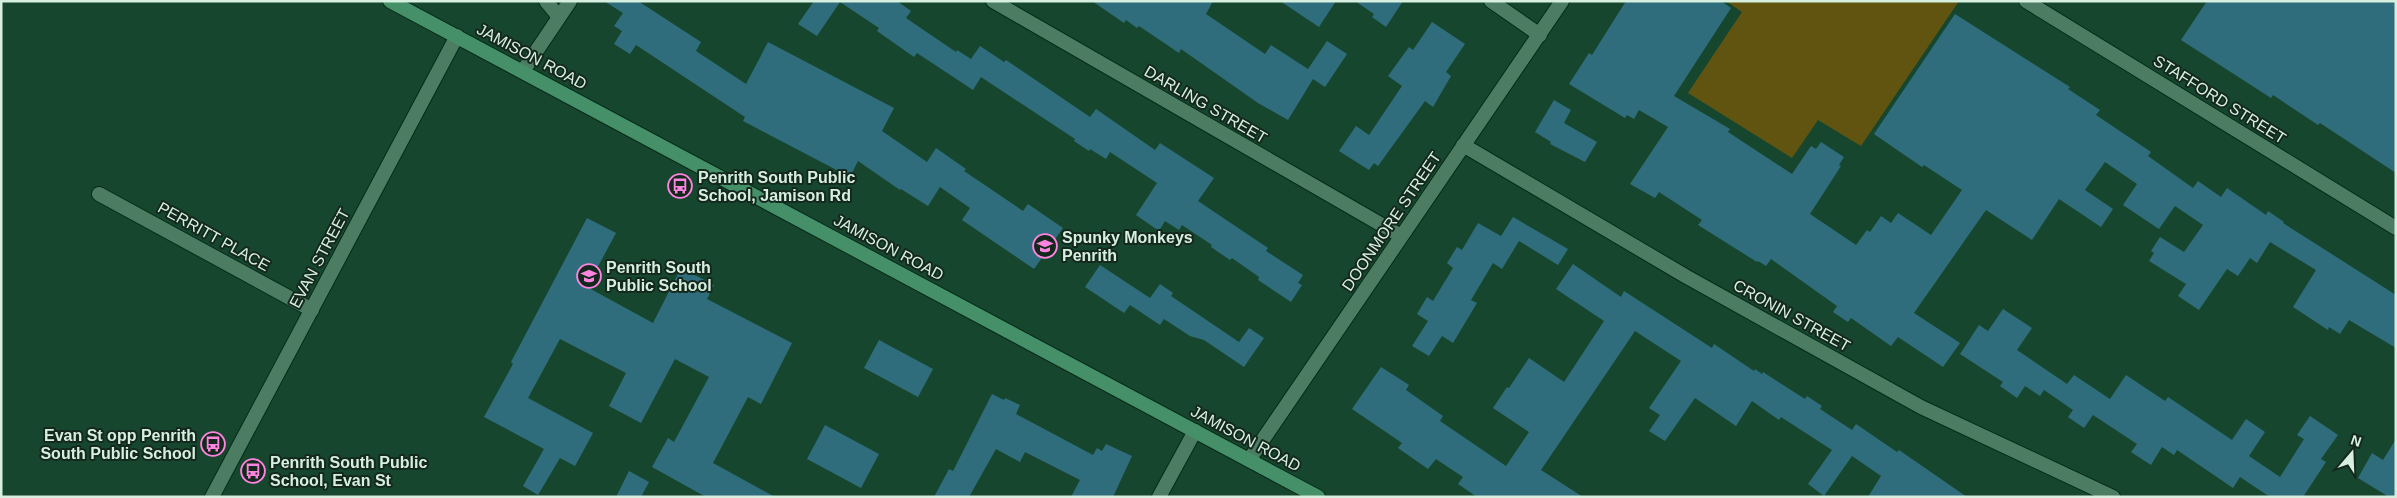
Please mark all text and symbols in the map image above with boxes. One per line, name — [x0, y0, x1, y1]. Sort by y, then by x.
street label: JAMISON ROAD — [474, 20, 590, 93]
street label: STAFFORD STREET — [2151, 52, 2289, 147]
street label: DARLING STREET — [1141, 62, 1270, 147]
street label: DOONMORE STREET — [1339, 149, 1444, 294]
place label: Penrith South Public School, Jamison Rd — [698, 169, 855, 204]
bus stop icon: Penrith South Public School, Jamison Rd — [667, 173, 693, 199]
street label: PERRITT PLACE — [155, 199, 273, 274]
street label: EVAN STREET — [286, 206, 353, 311]
street label: JAMISON ROAD — [831, 211, 947, 284]
place label: Spunky Monkeys Penrith — [1062, 229, 1193, 264]
school or university icon: Spunky Monkeys Penrith — [1032, 233, 1058, 259]
place label: Penrith South Public School — [606, 259, 712, 294]
school or university icon: Penrith South Public School — [576, 263, 602, 289]
street label: CRONIN STREET — [1730, 276, 1853, 355]
street label: JAMISON ROAD — [1188, 402, 1304, 475]
place label: Evan St opp Penrith South Public School — [40, 427, 196, 462]
north arrow — [2327, 428, 2377, 478]
bus stop icon: Evan St opp Penrith South Public School — [200, 431, 226, 457]
text: N — [2349, 431, 2364, 450]
place label: Penrith South Public School, Evan St — [270, 454, 427, 489]
bus stop icon: Penrith South Public School, Evan St — [240, 458, 266, 484]

